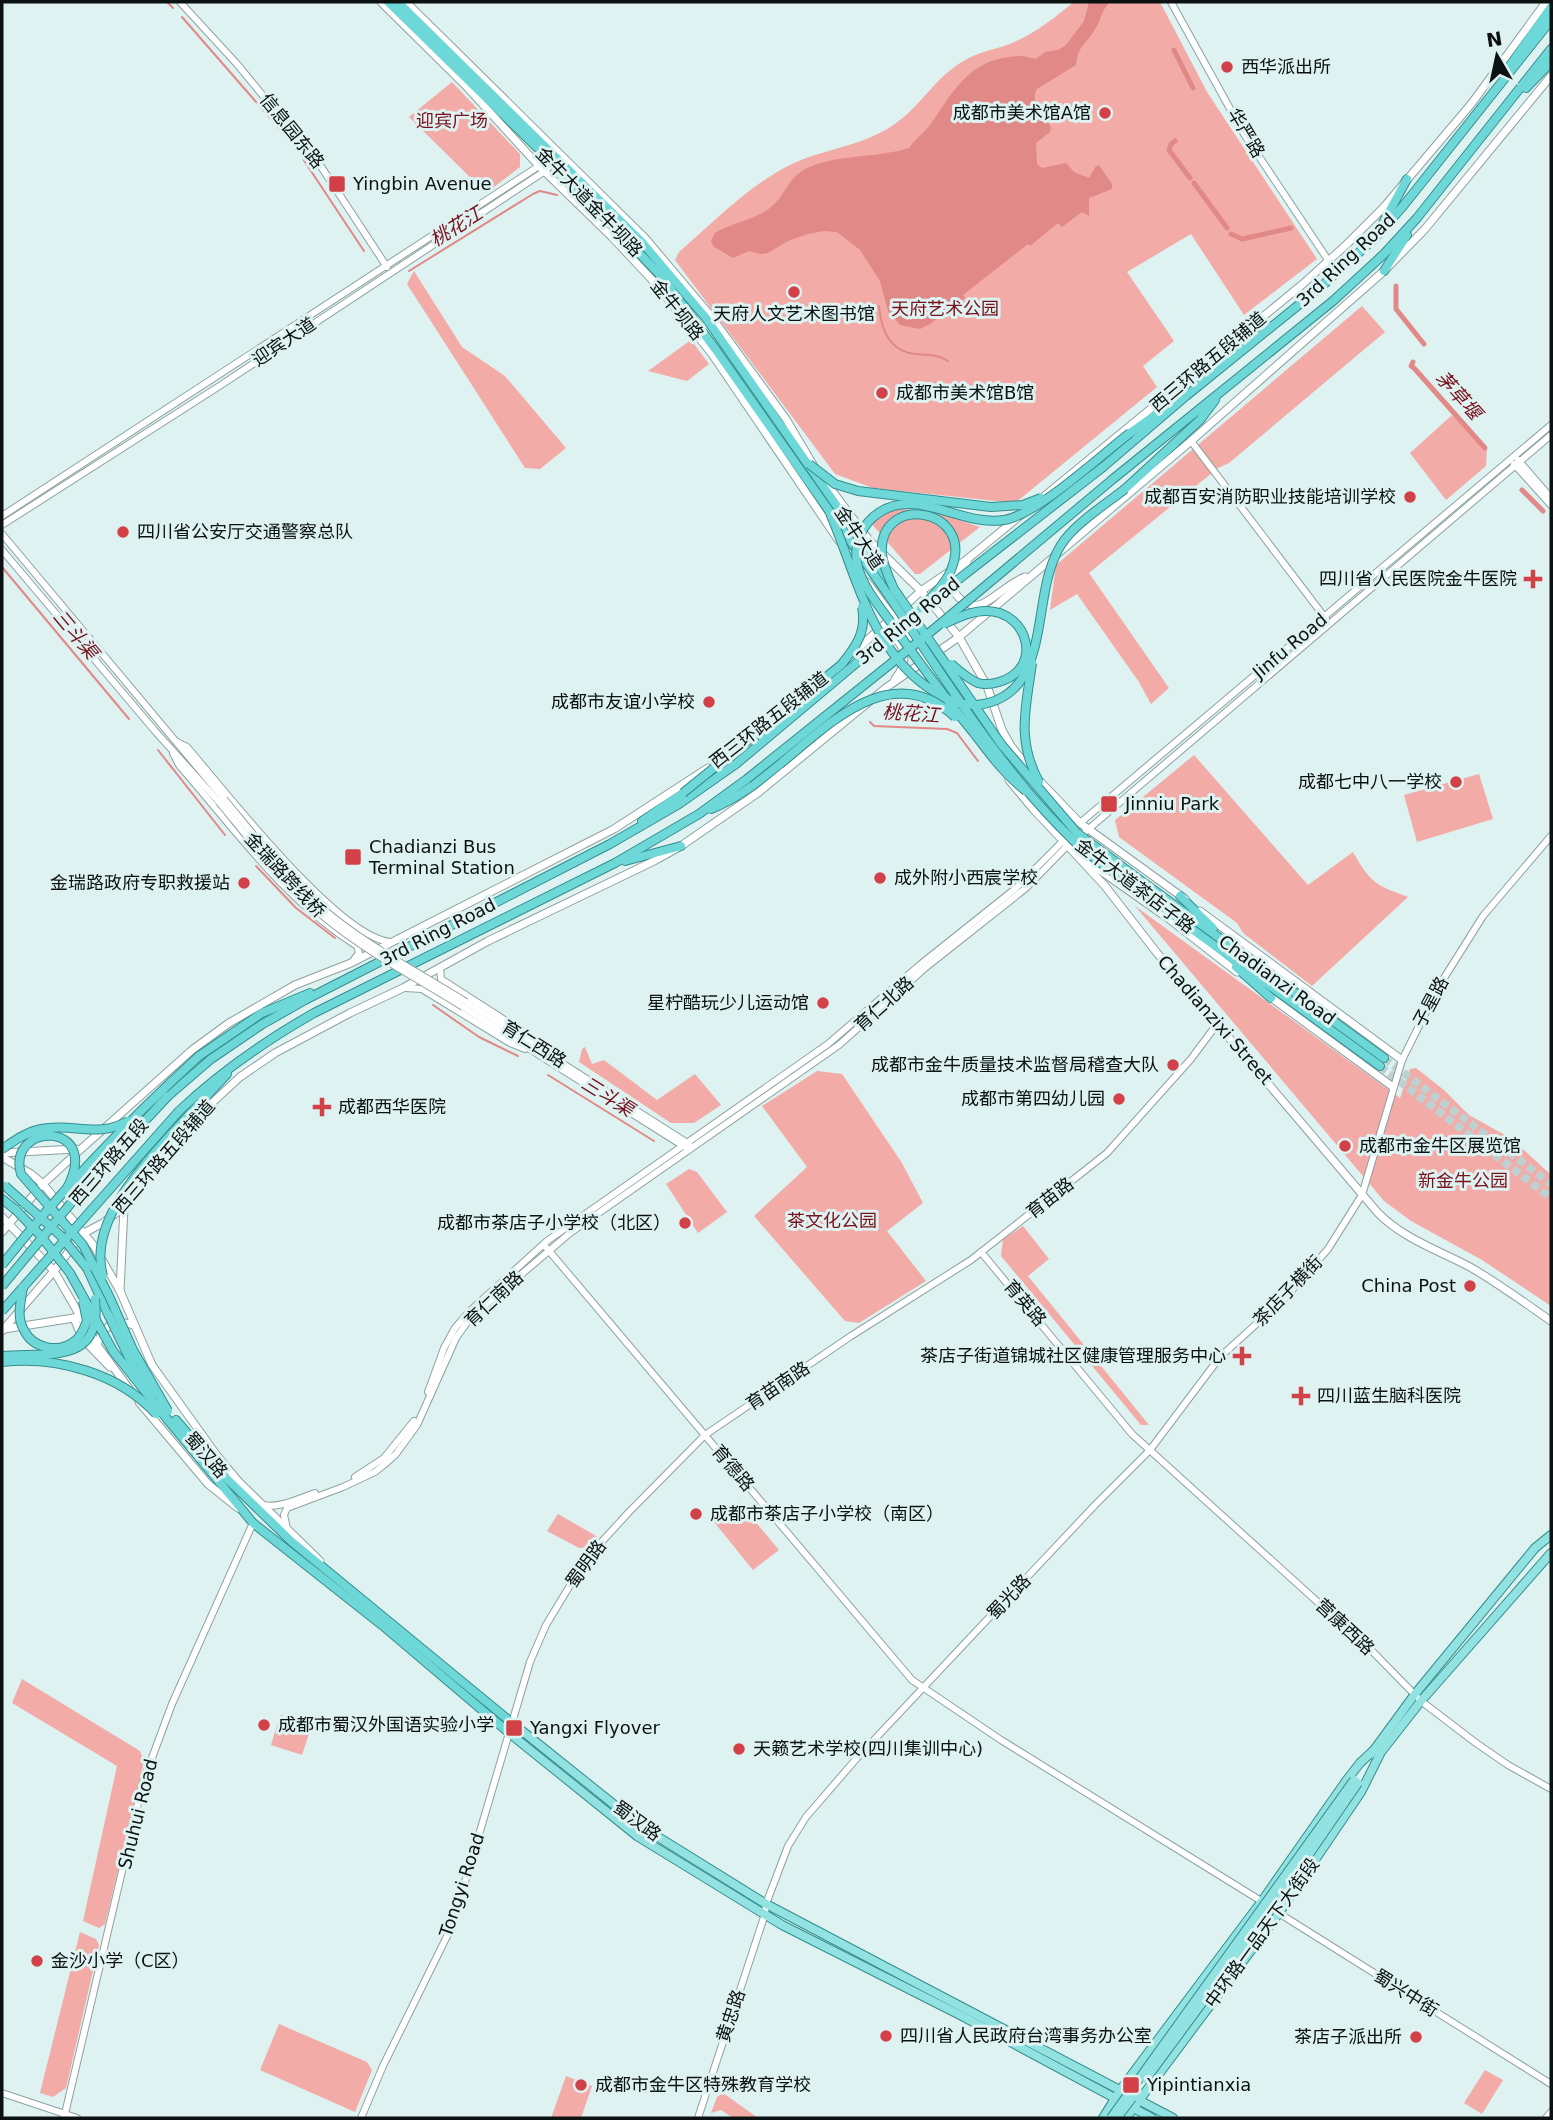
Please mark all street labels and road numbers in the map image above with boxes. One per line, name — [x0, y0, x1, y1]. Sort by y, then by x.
street label: 信息园东路 — [256, 89, 329, 172]
street label: 华严路 — [1224, 104, 1269, 161]
street label: 金牛大道金牛坝路 — [532, 143, 647, 261]
street label: 3rd Ring Road — [1292, 209, 1399, 311]
street label: 金牛坝路 — [647, 275, 708, 344]
street label: 西三环路五段辅道 — [1146, 307, 1270, 416]
street label: 迎宾大道 — [248, 313, 319, 370]
street label: 金牛大道 — [831, 502, 888, 573]
street label: 3rd Ring Road — [852, 573, 964, 669]
street label: Jinfu Road — [1248, 609, 1331, 683]
street label: 西三环路五段辅道 — [705, 667, 832, 772]
street label: 金瑞路跨线桥 — [241, 828, 330, 921]
street label: 金牛大道茶店子路 — [1071, 834, 1199, 937]
street label: 3rd Ring Road — [376, 893, 499, 970]
street label: Chadianzi Road — [1215, 930, 1340, 1029]
street label: Chadianzixi Street — [1154, 951, 1277, 1089]
street label: 育仁北路 — [850, 972, 917, 1036]
street label: 子星路 — [1409, 973, 1453, 1031]
street label: 育仁西路 — [498, 1016, 570, 1072]
street label: 西三环路五段辅道 — [109, 1096, 219, 1218]
street label: 西三环路五段 — [65, 1114, 153, 1210]
street label: 育苗路 — [1022, 1173, 1077, 1223]
street label: 茶店子横街 — [1249, 1251, 1326, 1330]
street label: 育仁南路 — [460, 1266, 527, 1331]
street label: 育英路 — [1000, 1275, 1051, 1330]
street label: 育苗南路 — [742, 1357, 813, 1414]
street label: 蜀汉路 — [181, 1427, 232, 1482]
street label: 育德路 — [708, 1440, 759, 1495]
street label: 蜀明路 — [561, 1536, 610, 1592]
street label: 蜀光路 — [983, 1570, 1035, 1624]
street label: 营康西路 — [1312, 1594, 1379, 1659]
street label: Shuhui Road — [114, 1757, 161, 1871]
street label: 蜀汉路 — [609, 1796, 665, 1845]
street label: Tongyi Road — [434, 1830, 488, 1941]
street label: 中环路一品天下大街段 — [1200, 1854, 1323, 2012]
street label: 蜀兴中街 — [1370, 1965, 1442, 2021]
street label: 黄忠路 — [712, 1987, 749, 2045]

